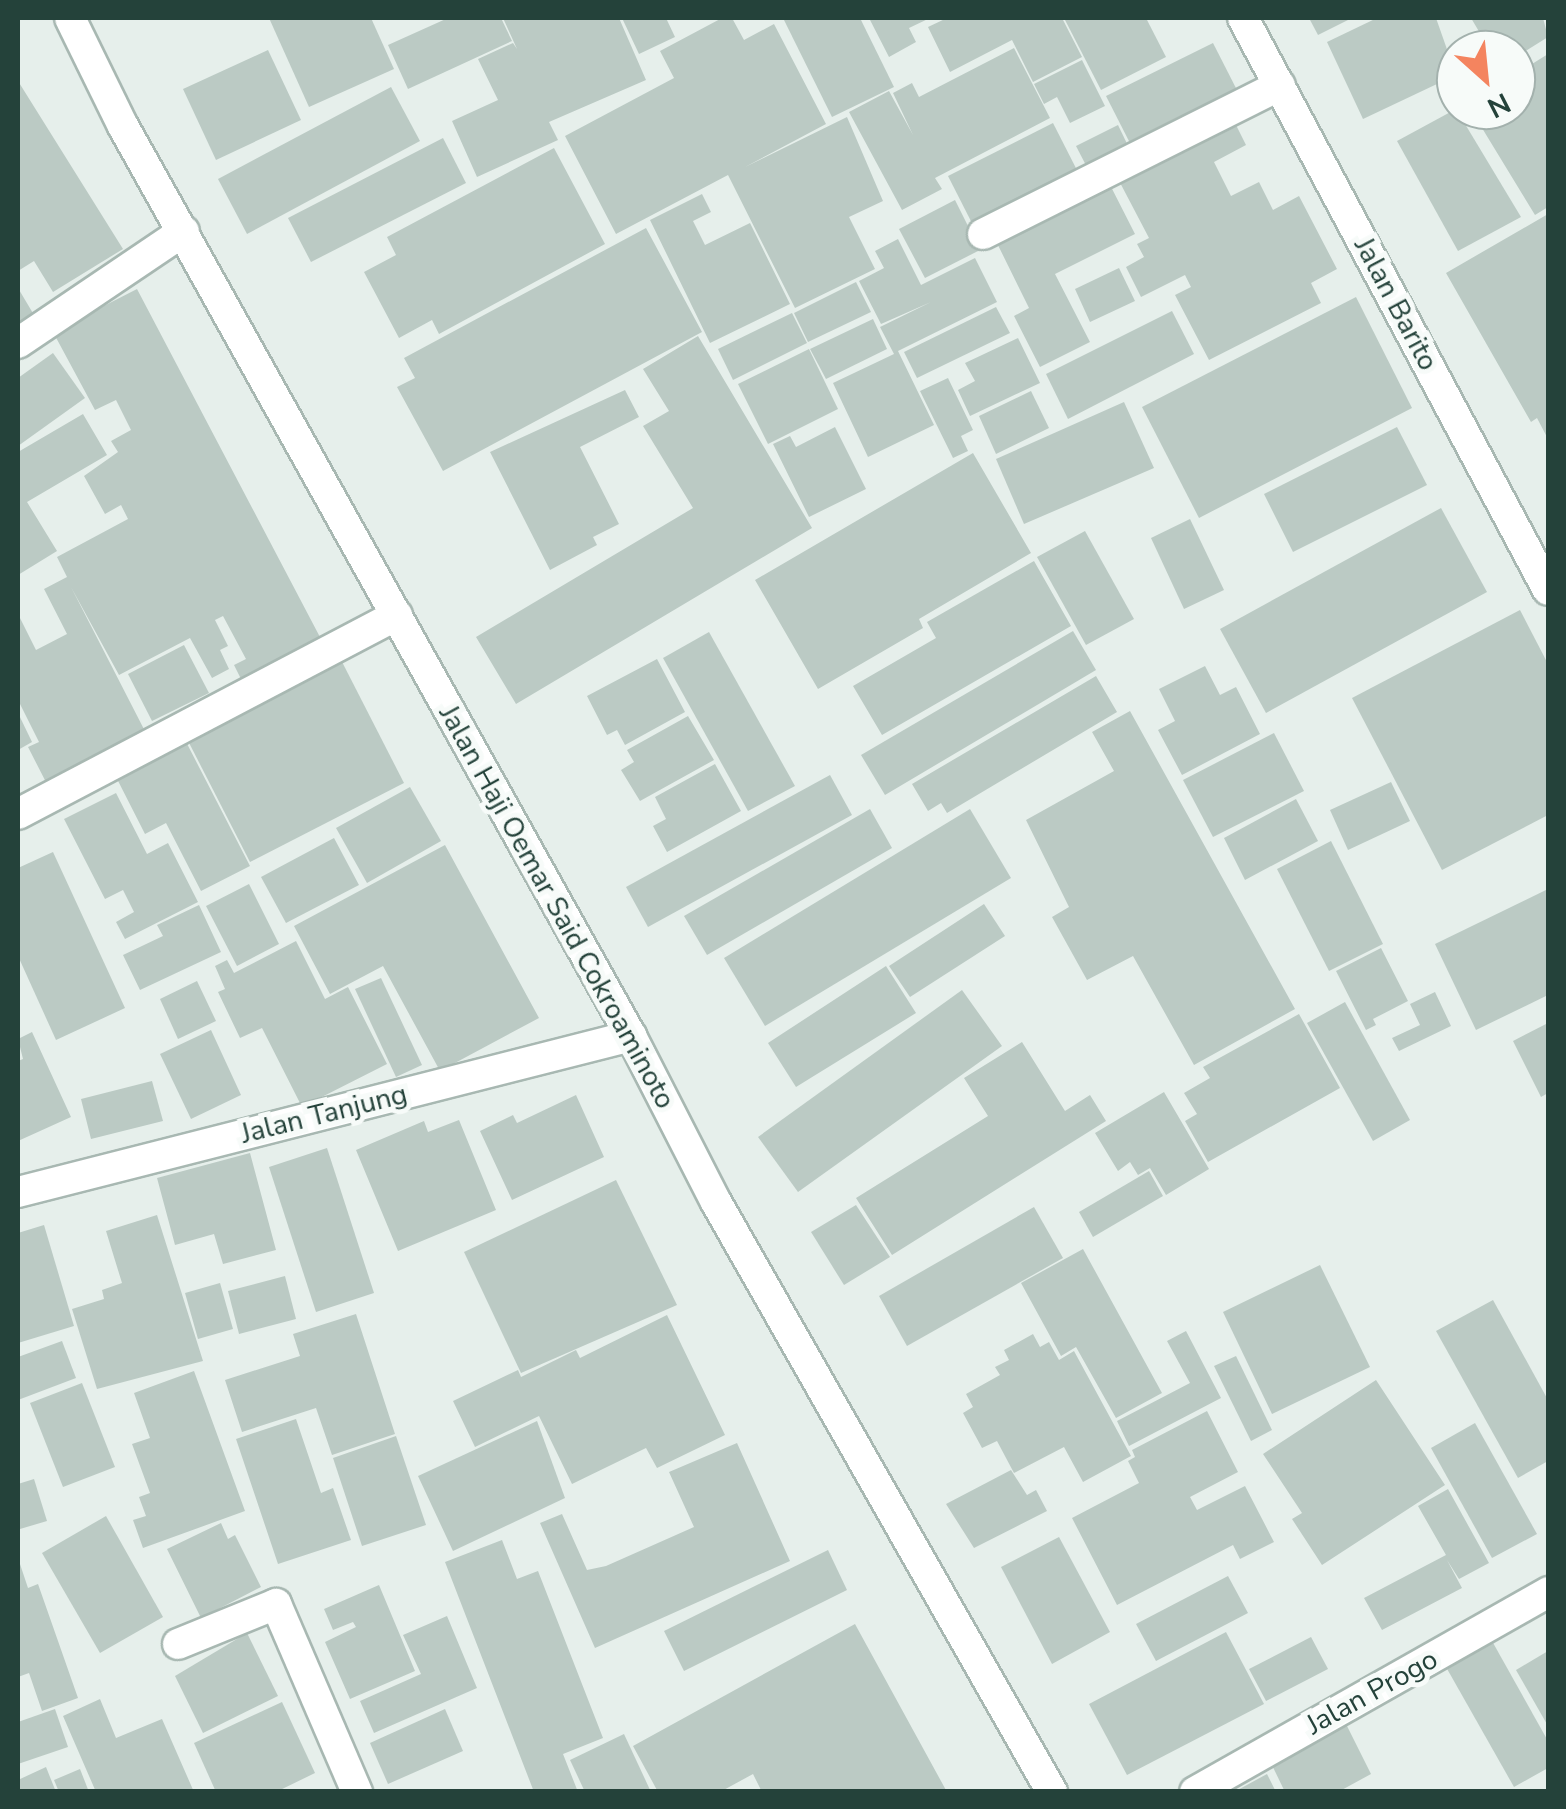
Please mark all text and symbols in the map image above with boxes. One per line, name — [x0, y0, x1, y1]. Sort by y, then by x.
north arrow — [1436, 30, 1536, 130]
text: N — [1481, 83, 1517, 127]
street label: Jalan Barito — [1347, 232, 1445, 376]
street label: Jalan Haji Oemar Said Cokroaminoto — [432, 700, 682, 1114]
street label: Jalan Tanjung — [237, 1077, 411, 1151]
street label: Jalan Progo — [1300, 1642, 1444, 1742]

